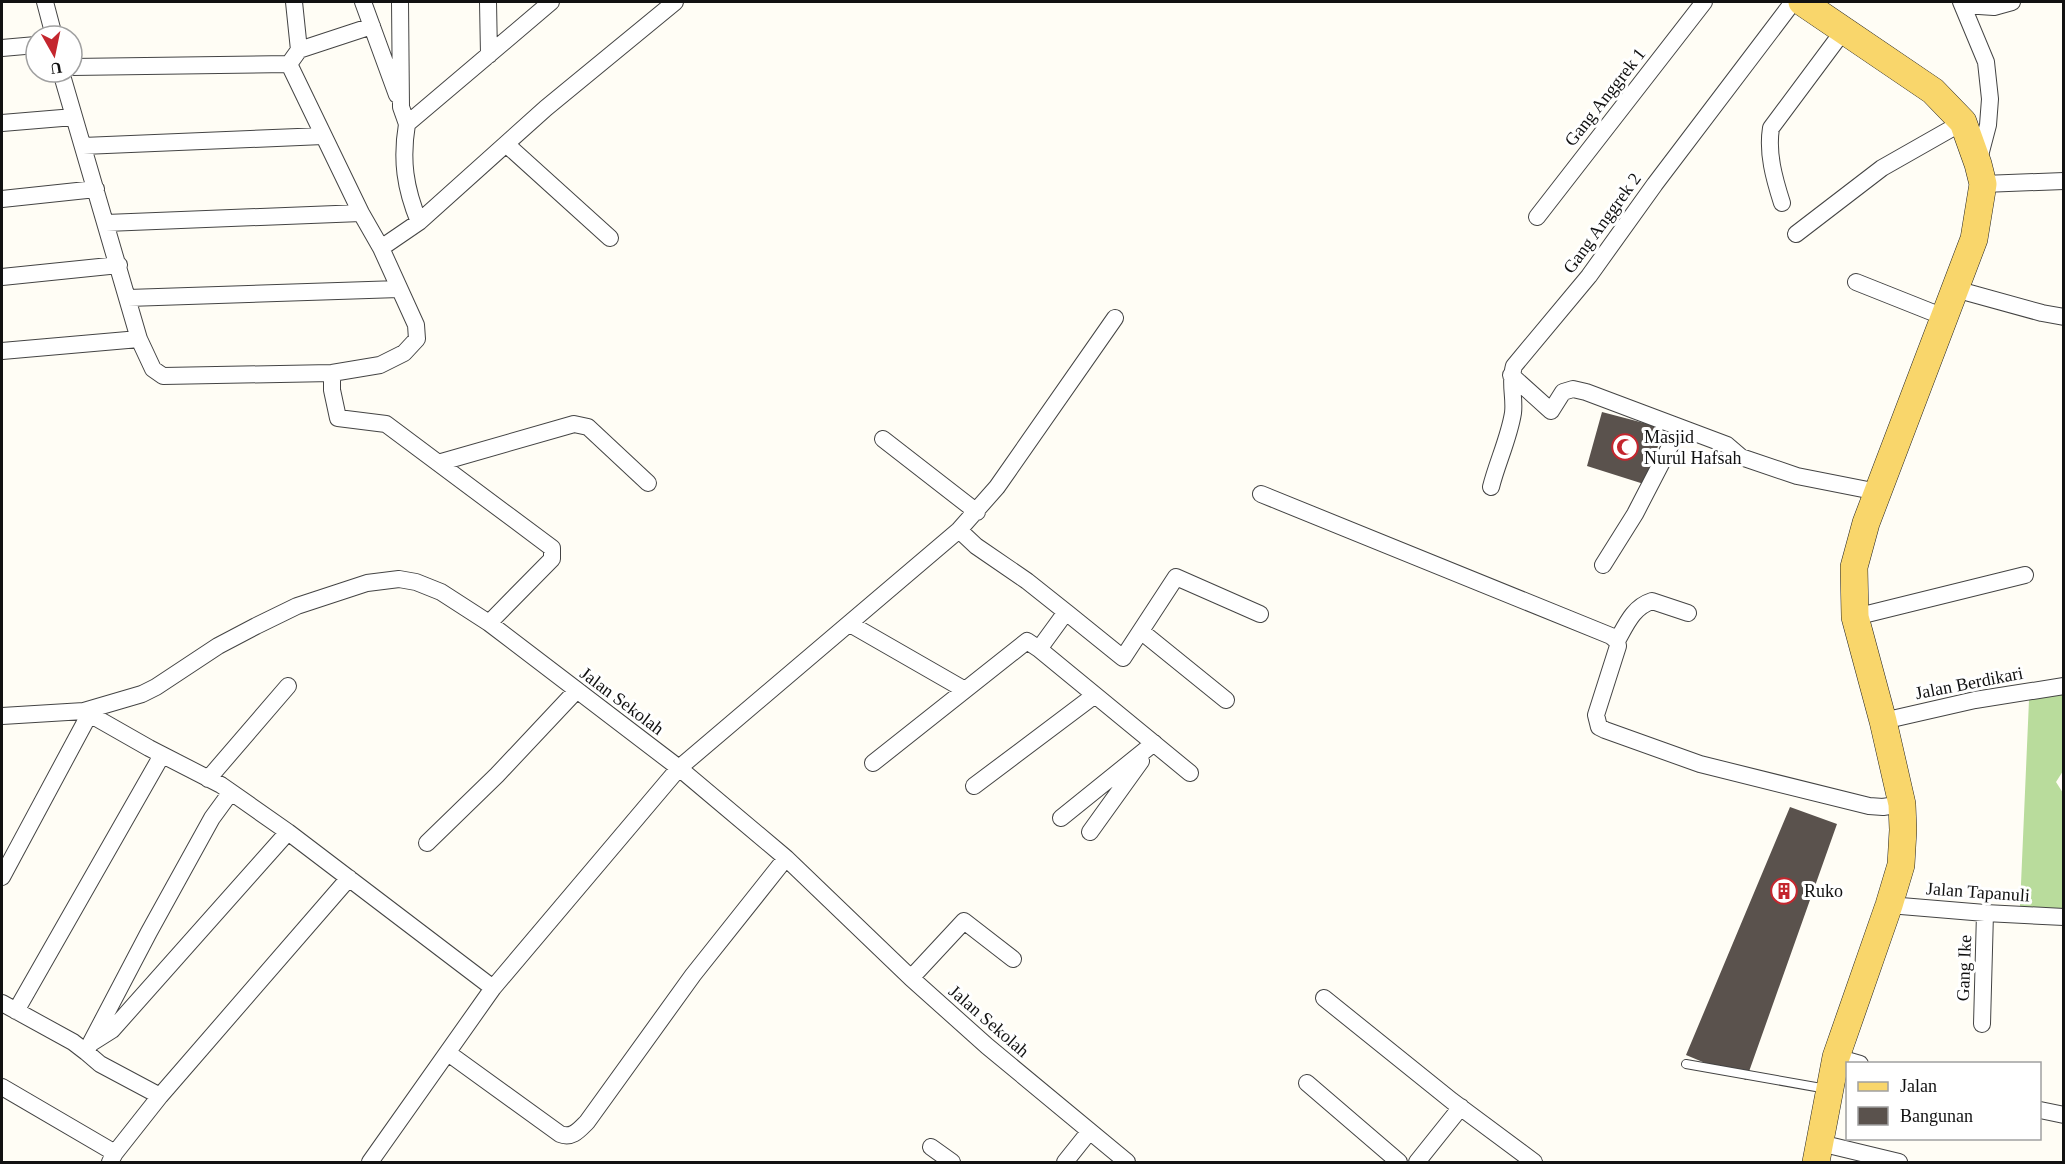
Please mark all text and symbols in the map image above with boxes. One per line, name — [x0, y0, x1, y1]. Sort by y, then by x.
north arrow — [24, 24, 84, 84]
street label: Gang Anggrek 1 — [1560, 44, 1650, 150]
text: U — [49, 59, 63, 78]
street label: Gang Anggrek 2 — [1559, 169, 1645, 277]
place label: Masjid Nurul Hafsah — [1644, 427, 1741, 468]
mosque icon: Masjid Nurul Hafsah — [1610, 432, 1640, 462]
street label: Jalan Sekolah — [576, 663, 668, 739]
street label: Jalan Berdikari — [1913, 663, 2025, 703]
building icon: Ruko — [1769, 876, 1799, 906]
street label: Jalan Tapanuli — [1925, 878, 2031, 906]
place label: Ruko — [1804, 881, 1843, 901]
street label: Gang Ike — [1953, 934, 1975, 1002]
street label: Jalan Sekolah — [945, 981, 1033, 1061]
legend — [1846, 1062, 2041, 1140]
text: Jalan — [1900, 1076, 1937, 1096]
text: Bangunan — [1900, 1106, 1973, 1126]

